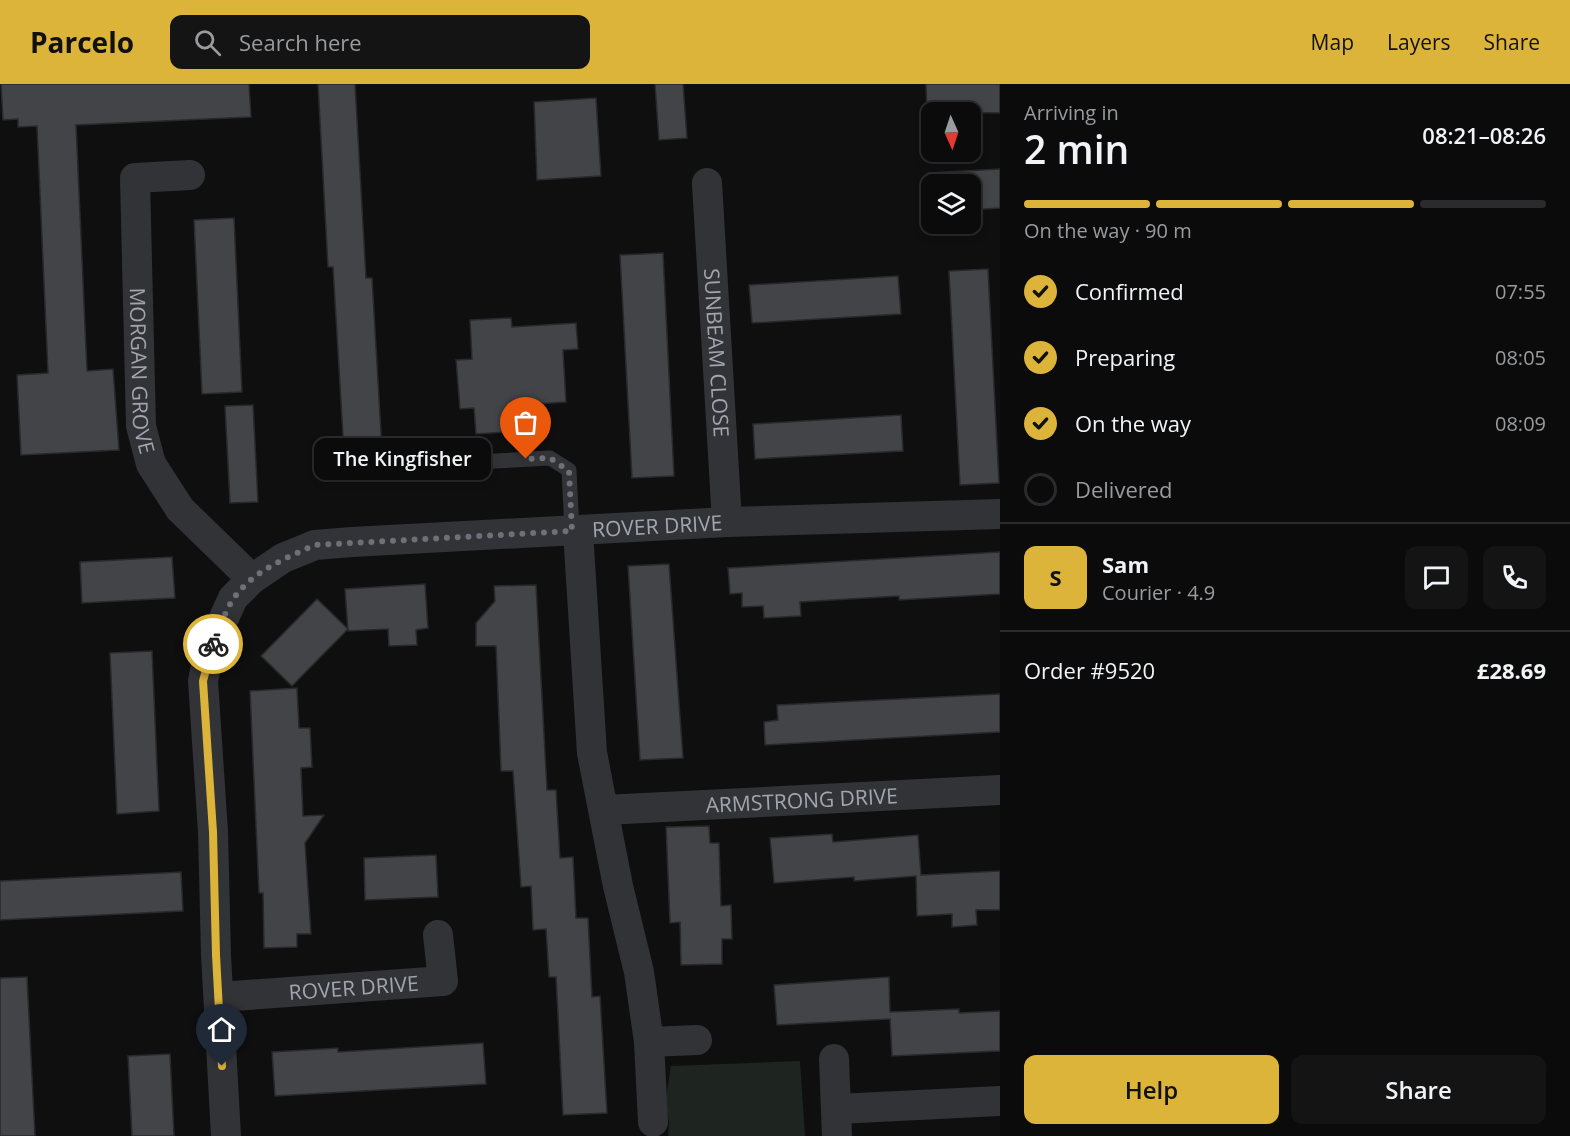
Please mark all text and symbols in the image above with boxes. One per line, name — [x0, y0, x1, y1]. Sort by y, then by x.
search box — [170, 15, 590, 69]
text: Parcelo — [30, 23, 134, 61]
icon: search — [191, 26, 224, 59]
text: Search here — [239, 27, 362, 57]
text: Map — [1311, 28, 1354, 56]
text: Layers — [1387, 28, 1451, 56]
text: Share — [1484, 28, 1540, 56]
text: Arriving in — [1024, 99, 1119, 126]
north arrow — [921, 102, 981, 162]
map controls — [921, 102, 981, 234]
text: 08:21–08:26 — [1422, 120, 1546, 150]
text: 2 min — [1024, 122, 1129, 175]
button: layers — [921, 174, 981, 234]
text: On the way · 90 m — [1024, 217, 1192, 244]
street label: SUNBEAM CLOSE — [698, 267, 736, 438]
icon: check — [1024, 275, 1057, 308]
text: Confirmed — [1075, 276, 1184, 306]
text: 07:55 — [1495, 278, 1546, 305]
street label: MORGAN GROVE — [124, 287, 162, 457]
icon: check — [1024, 341, 1057, 374]
text: Preparing — [1075, 342, 1175, 372]
text: 08:05 — [1495, 344, 1546, 371]
pin — [500, 397, 551, 459]
icon: bag — [509, 406, 542, 439]
icon: check — [1024, 407, 1057, 440]
text: On the way — [1075, 408, 1191, 438]
text: 08:09 — [1495, 410, 1546, 437]
callout: The Kingfisher — [313, 438, 490, 480]
text: The Kingfisher — [333, 445, 472, 472]
text: Delivered — [1075, 474, 1173, 504]
street label: ROVER DRIVE — [591, 508, 723, 543]
button: chat — [1405, 546, 1468, 609]
button: phone — [1483, 546, 1546, 609]
text: Sam — [1102, 549, 1149, 579]
text: S — [1049, 562, 1062, 592]
text: Courier · 4.9 — [1102, 579, 1215, 606]
courier — [183, 614, 243, 674]
icon: bike — [197, 628, 230, 661]
text: Order #9520 — [1024, 655, 1155, 685]
text: £28.69 — [1477, 655, 1546, 685]
street label: ARMSTRONG DRIVE — [705, 781, 899, 819]
street label: ROVER DRIVE — [288, 969, 420, 1006]
pin — [196, 1004, 247, 1066]
icon: home — [205, 1013, 238, 1046]
button: Help — [1024, 1055, 1279, 1124]
button: Share — [1291, 1055, 1546, 1124]

